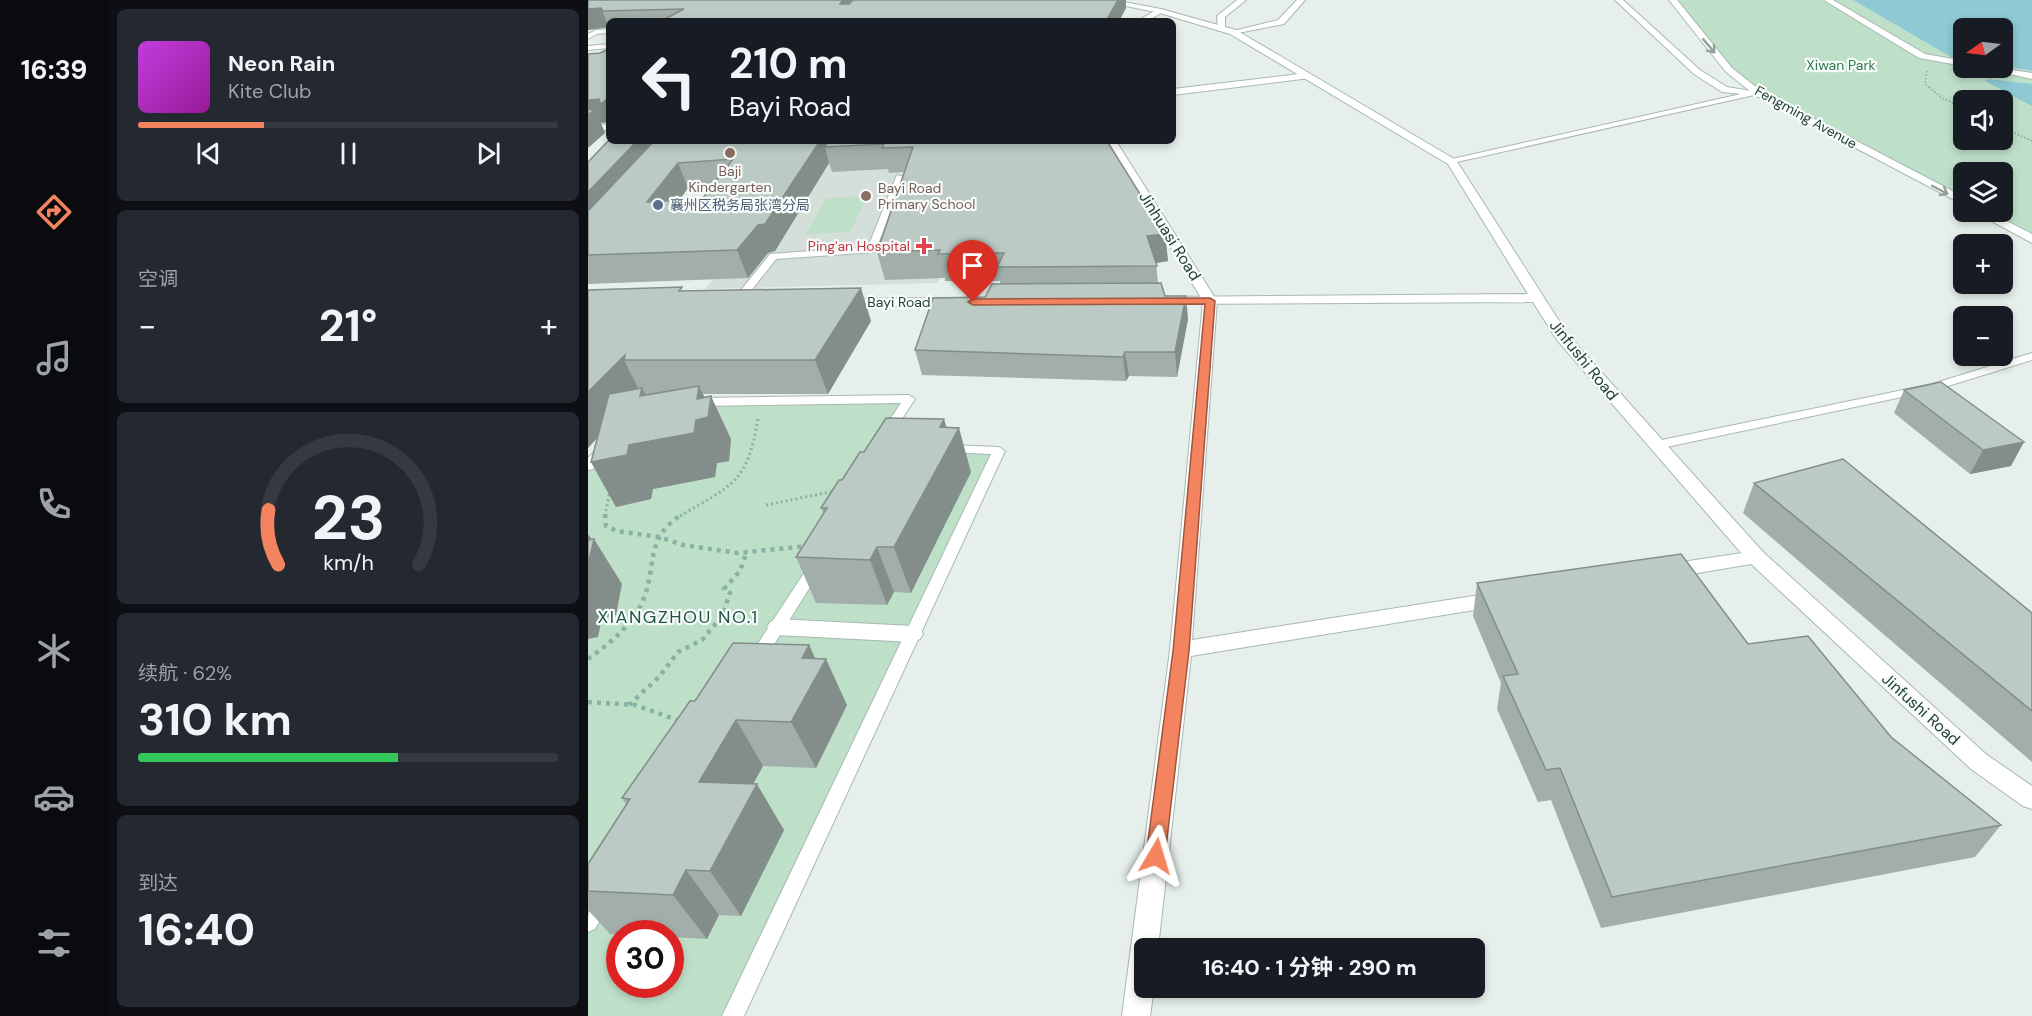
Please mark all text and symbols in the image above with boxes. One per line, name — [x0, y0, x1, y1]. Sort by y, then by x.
north arrow — [1953, 18, 2013, 78]
map controls — [1953, 18, 2013, 366]
text: 210 m — [729, 36, 847, 91]
one-way arrow — [1702, 38, 1715, 54]
icon: left — [630, 42, 708, 120]
text: Neon Rain — [228, 49, 335, 78]
text: 16:39 — [21, 52, 87, 87]
park label: Xiwan Park — [1806, 56, 1876, 74]
text: Kite Club — [228, 78, 312, 104]
street label: Fengming Avenue — [1752, 81, 1860, 153]
text: Bayi Road — [729, 89, 851, 124]
button: sound — [1953, 90, 2013, 150]
icon: previous — [192, 137, 225, 170]
icon: pause — [332, 137, 365, 170]
icon: next — [472, 137, 505, 170]
marker: Baji Kindergarten — [723, 146, 737, 160]
place label: Baji Kindergarten — [688, 162, 772, 196]
button: layers — [1953, 162, 2013, 222]
place label: Bayi Road Primary School — [878, 179, 975, 213]
one-way arrow — [1930, 184, 1948, 196]
street label: Jinhuasi Road — [1134, 187, 1206, 285]
marker: Bayi Road Primary School — [859, 189, 873, 203]
icon: directions — [33, 191, 75, 233]
place label: 襄州区税务局张湾分局 — [670, 196, 810, 214]
marker: 襄州区税务局张湾分局 — [651, 198, 665, 212]
button: + — [1953, 234, 2013, 294]
place label: Ping'an Hospital — [808, 237, 910, 255]
marker: Ping'an Hospital — [915, 237, 933, 255]
pin — [947, 240, 998, 302]
icon: arrive — [956, 249, 989, 282]
text: 空调 — [138, 266, 178, 292]
street label: Bayi Road — [867, 293, 931, 311]
text: 21° — [319, 296, 377, 355]
text: − — [138, 304, 156, 347]
text: + — [540, 304, 558, 347]
button: − — [1953, 306, 2013, 366]
street label: Jinfushi Road — [1545, 315, 1623, 405]
icon: music — [33, 337, 75, 379]
text: 23 — [311, 477, 385, 558]
icon: phone — [33, 483, 75, 525]
text: km/h — [323, 549, 373, 577]
district label: XIANGZHOU NO.1 — [597, 605, 759, 629]
icon: climate — [33, 630, 75, 672]
text: 续航 · 62% — [138, 660, 232, 686]
street label: Jinfushi Road — [1877, 668, 1965, 750]
text: 310 km — [138, 690, 292, 749]
icon: car — [33, 776, 75, 818]
position arrow — [1124, 824, 1188, 888]
text: 到达 — [138, 870, 178, 896]
text: 16:40 — [138, 900, 255, 959]
speed limit sign: 30 — [606, 920, 684, 998]
icon: filters — [33, 922, 75, 964]
text: 16:40 · 1 分钟 · 290 m — [1202, 953, 1417, 982]

